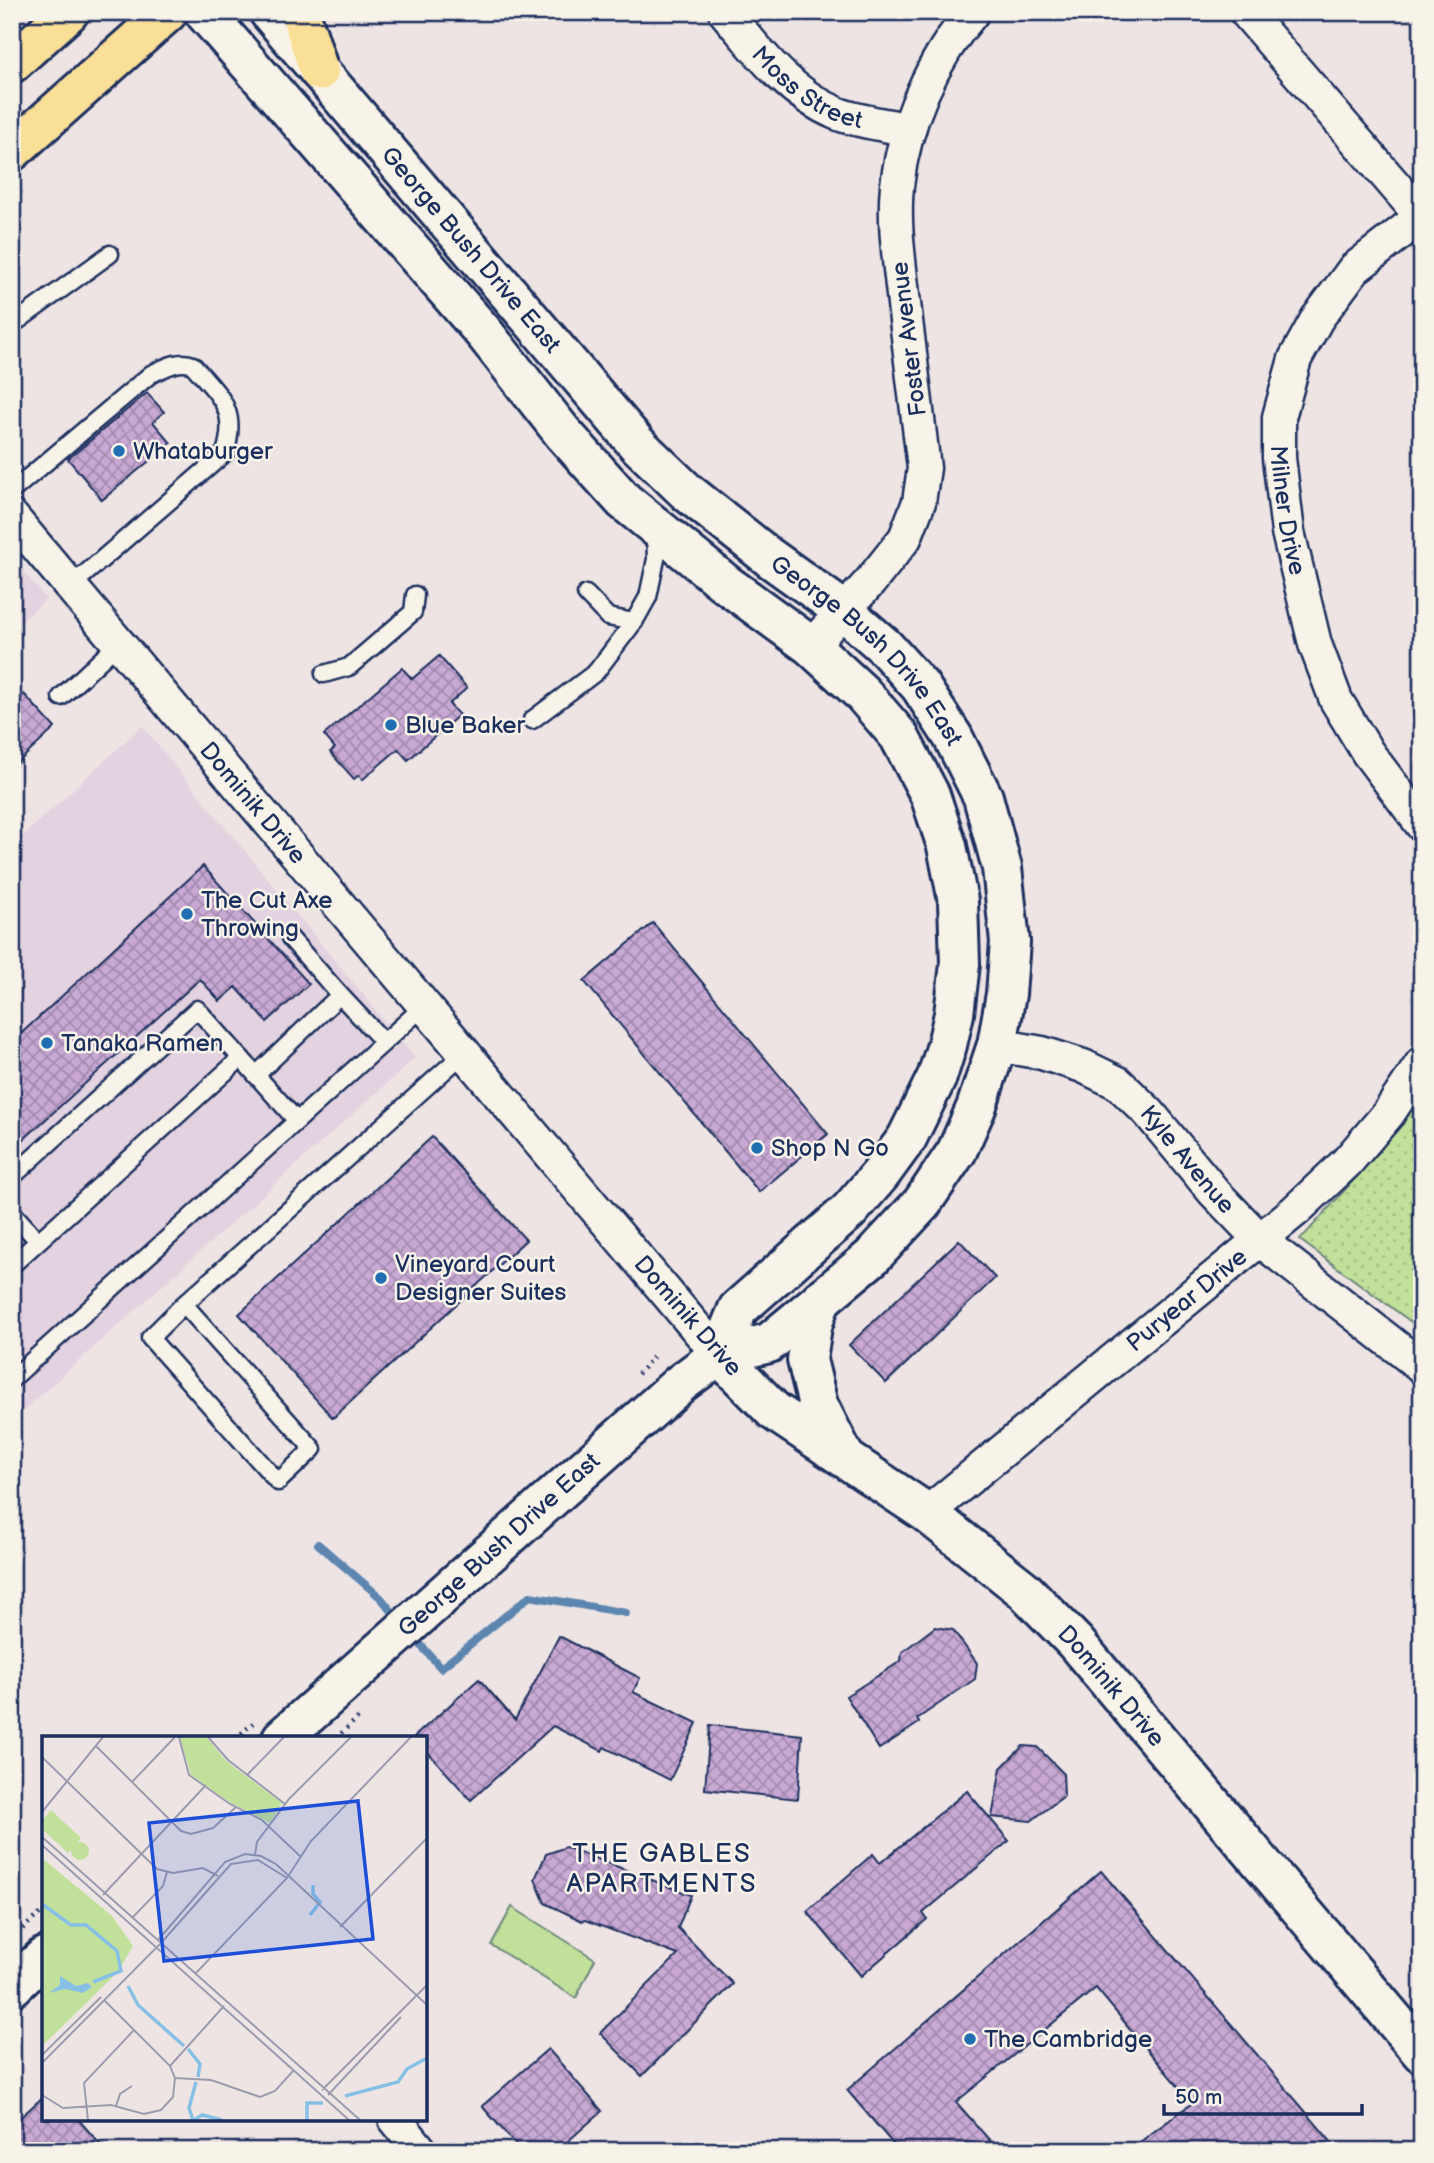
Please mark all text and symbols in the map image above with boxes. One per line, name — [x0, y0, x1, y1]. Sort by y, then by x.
street label: Moss Street — [746, 40, 866, 135]
street label: George Bush Drive East — [375, 140, 568, 359]
street label: Foster Avenue — [885, 260, 933, 418]
place label: Whataburger — [133, 437, 273, 466]
marker: Whataburger — [111, 443, 127, 459]
street label: Milner Drive — [1265, 445, 1312, 578]
street label: George Bush Drive East — [765, 549, 970, 751]
place label: Blue Baker — [405, 711, 525, 740]
marker: Blue Baker — [383, 717, 399, 733]
street label: Dominik Drive — [194, 736, 313, 870]
place label: The Cut Axe Throwing — [201, 886, 332, 943]
marker: The Cut Axe Throwing — [179, 906, 195, 922]
place label: Tanaka Ramen — [61, 1029, 223, 1058]
marker: Tanaka Ramen — [39, 1035, 55, 1051]
street label: Kyle Avenue — [1134, 1099, 1241, 1219]
place label: Shop N Go — [771, 1134, 889, 1163]
marker: Shop N Go — [749, 1140, 765, 1156]
street label: Puryear Drive — [1121, 1242, 1253, 1358]
place label: Vineyard Court Designer Suites — [395, 1250, 567, 1307]
street label: Dominik Drive — [628, 1250, 748, 1382]
marker: Vineyard Court Designer Suites — [373, 1270, 389, 1286]
street label: George Bush Drive East — [392, 1446, 606, 1643]
street label: Dominik Drive — [1052, 1619, 1171, 1752]
inset map — [42, 1736, 427, 2121]
district label: THE GABLES APARTMENTS — [567, 1839, 757, 1900]
place label: The Cambridge — [984, 2025, 1152, 2054]
marker: The Cambridge — [962, 2031, 978, 2047]
scale bar — [1164, 2072, 1362, 2116]
text: 50 m — [1175, 2085, 1222, 2110]

